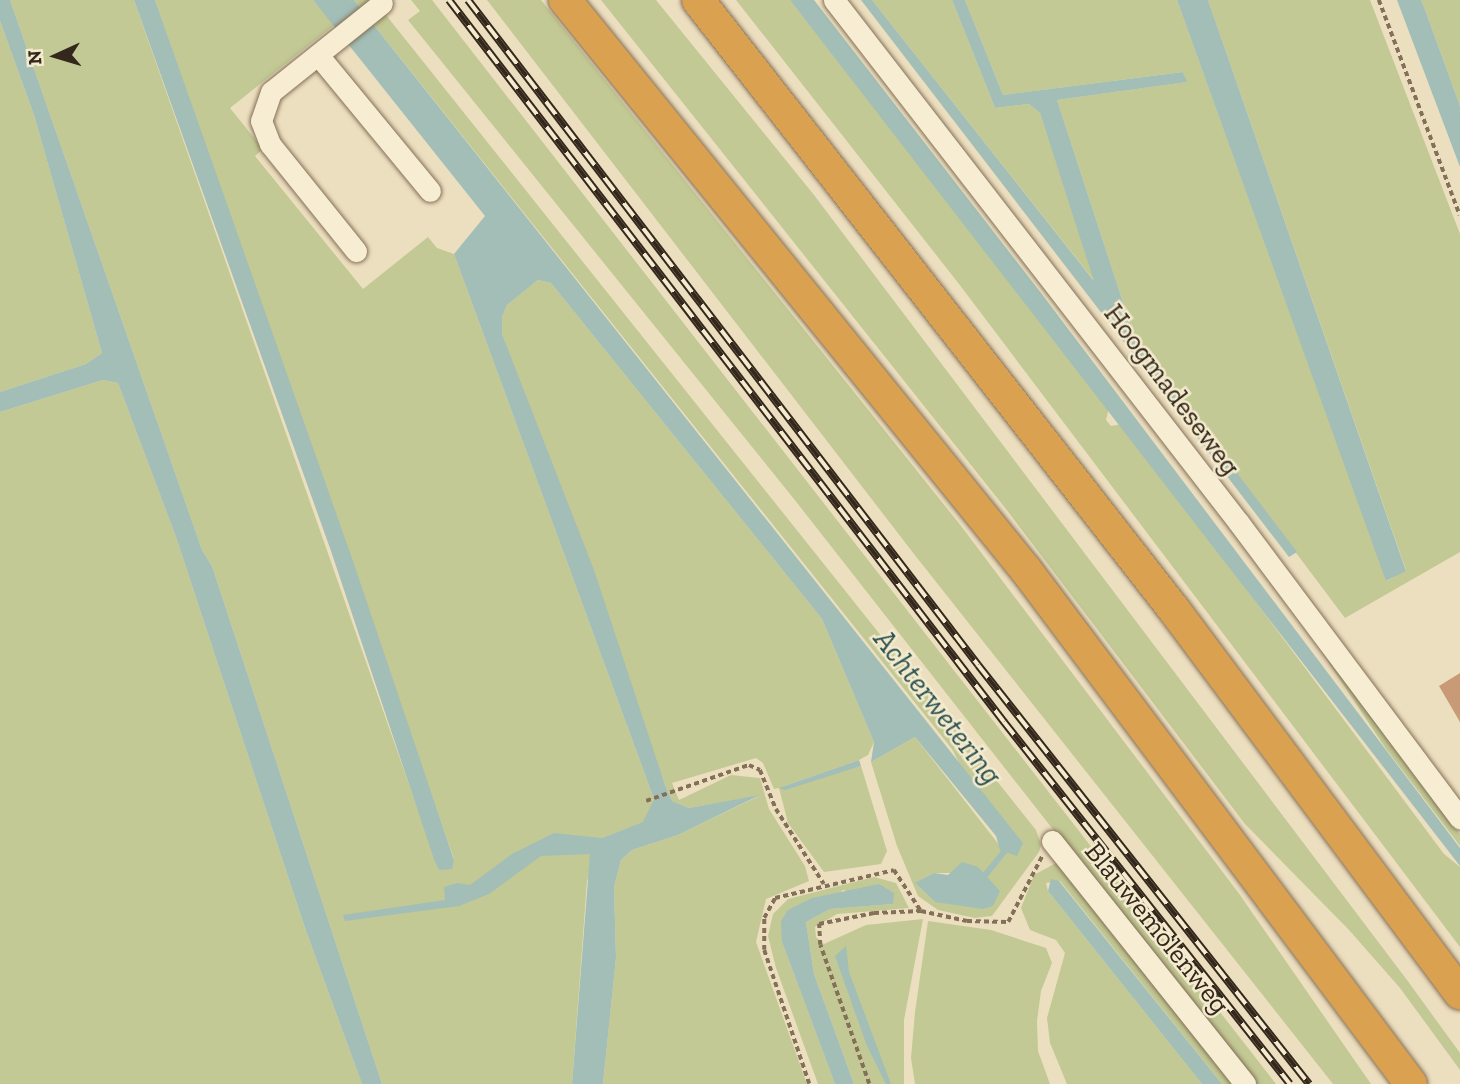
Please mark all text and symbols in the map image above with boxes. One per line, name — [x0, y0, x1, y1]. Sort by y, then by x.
north arrow — [21, 21, 91, 91]
text: N — [23, 49, 47, 66]
street label: Hoogmadeseweg — [1097, 298, 1247, 482]
water label: Achterwetering — [866, 622, 1010, 792]
street label: Blauwemolenweg — [1077, 835, 1237, 1021]

